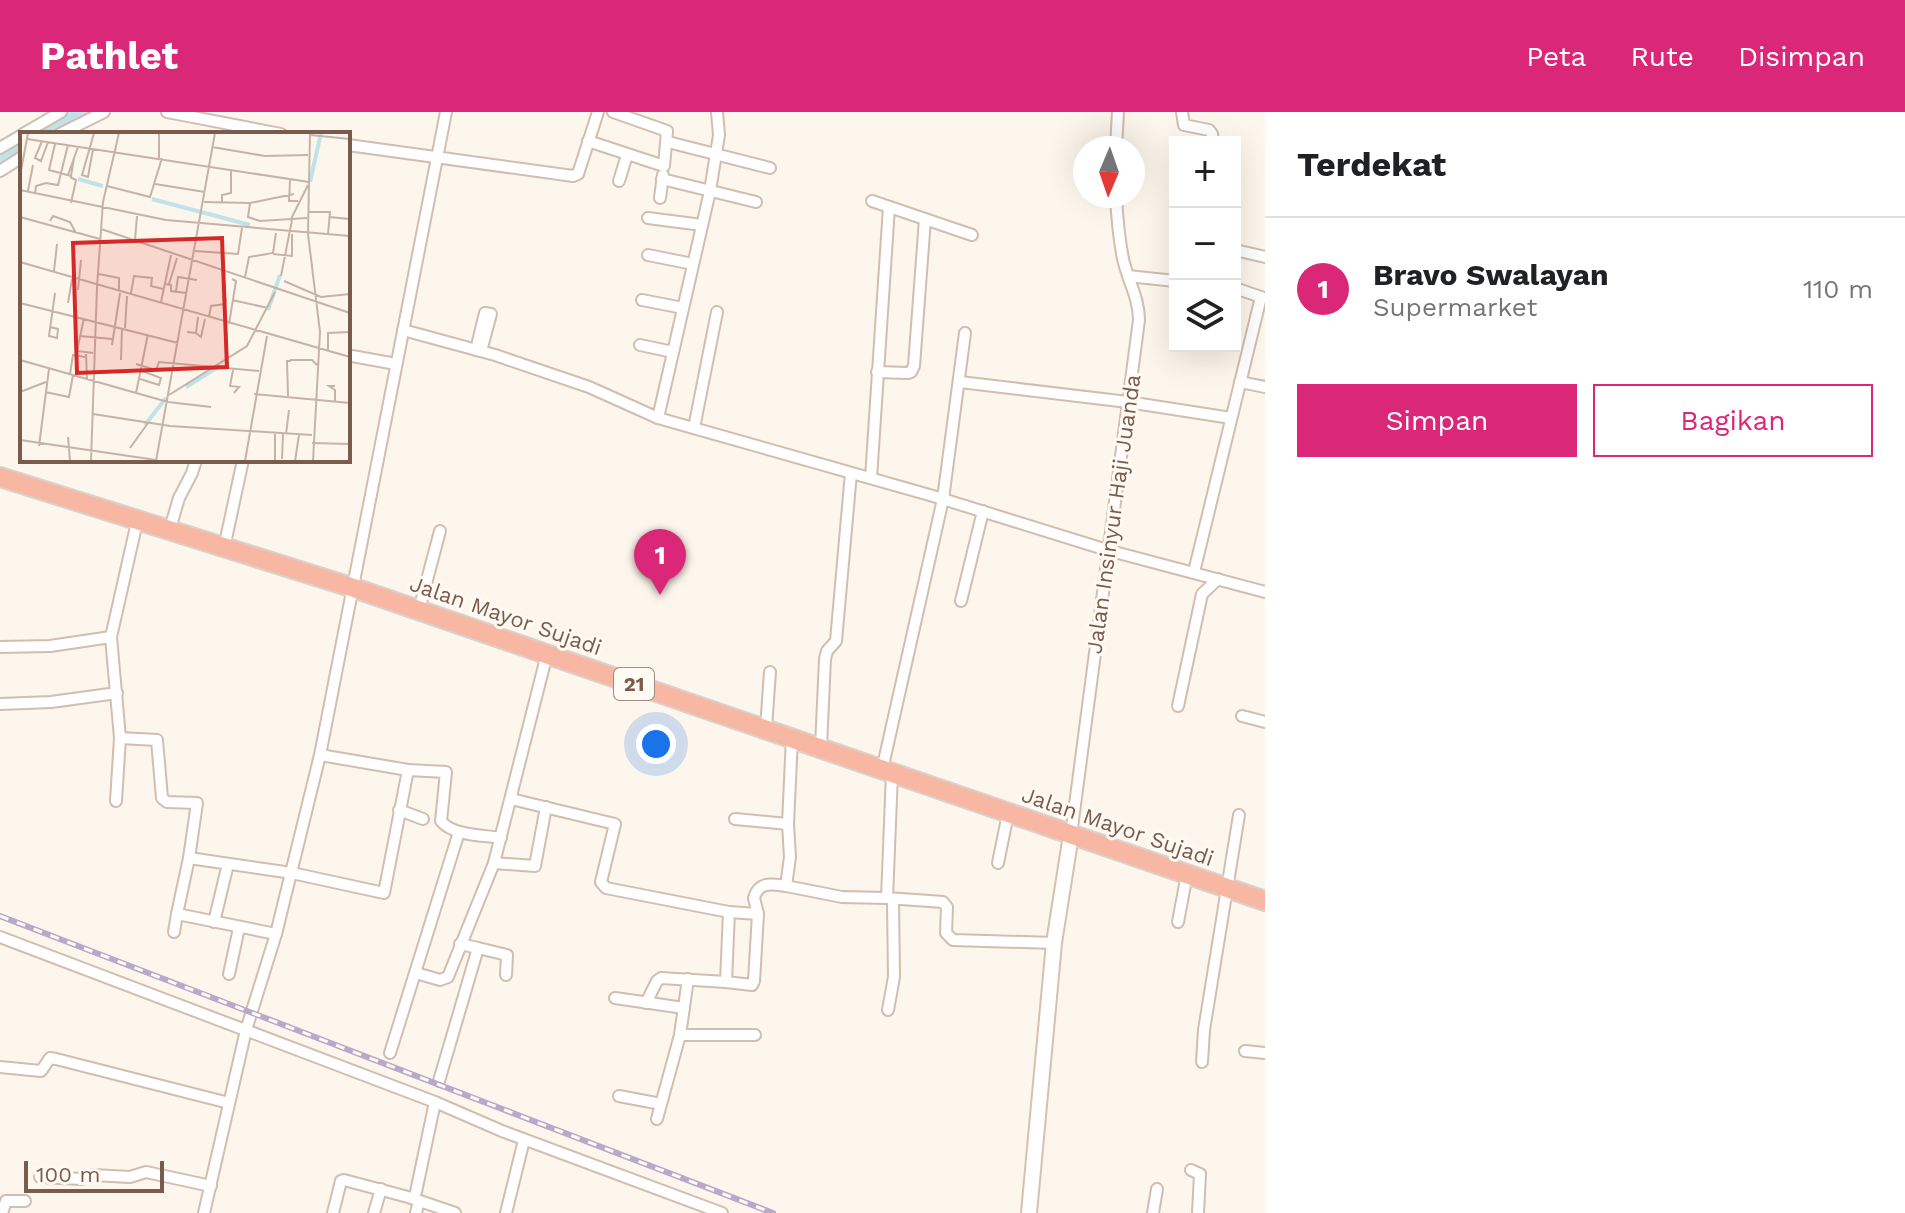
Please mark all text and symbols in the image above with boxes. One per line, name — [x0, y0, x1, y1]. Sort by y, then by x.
text: Pathlet — [40, 34, 178, 78]
text: Peta — [1526, 40, 1586, 73]
text: Rute — [1630, 40, 1694, 73]
text: Disimpan — [1738, 40, 1865, 73]
inset map — [20, 132, 350, 462]
north arrow — [1073, 136, 1145, 208]
map controls — [1169, 136, 1241, 352]
button: + — [1169, 136, 1241, 208]
text: Terdekat — [1297, 144, 1446, 184]
button: − — [1169, 208, 1241, 280]
text: Bravo Swalayan — [1373, 257, 1609, 292]
text: 1 — [1317, 274, 1329, 304]
text: 110 m — [1803, 274, 1873, 304]
button: layers — [1169, 280, 1241, 352]
text: Supermarket — [1373, 292, 1537, 322]
street label: Jalan Insinyur Haji Juanda — [1082, 373, 1145, 655]
button: Simpan — [1297, 384, 1577, 457]
button: Bagikan — [1593, 384, 1873, 457]
pin: 1 — [634, 529, 686, 595]
street label: Jalan Mayor Sujadi — [407, 571, 605, 660]
road number: 21 — [614, 668, 654, 700]
your location — [636, 724, 676, 764]
street label: Jalan Mayor Sujadi — [1019, 782, 1217, 871]
scale bar — [24, 1157, 164, 1193]
text: 100 m — [36, 1162, 100, 1187]

